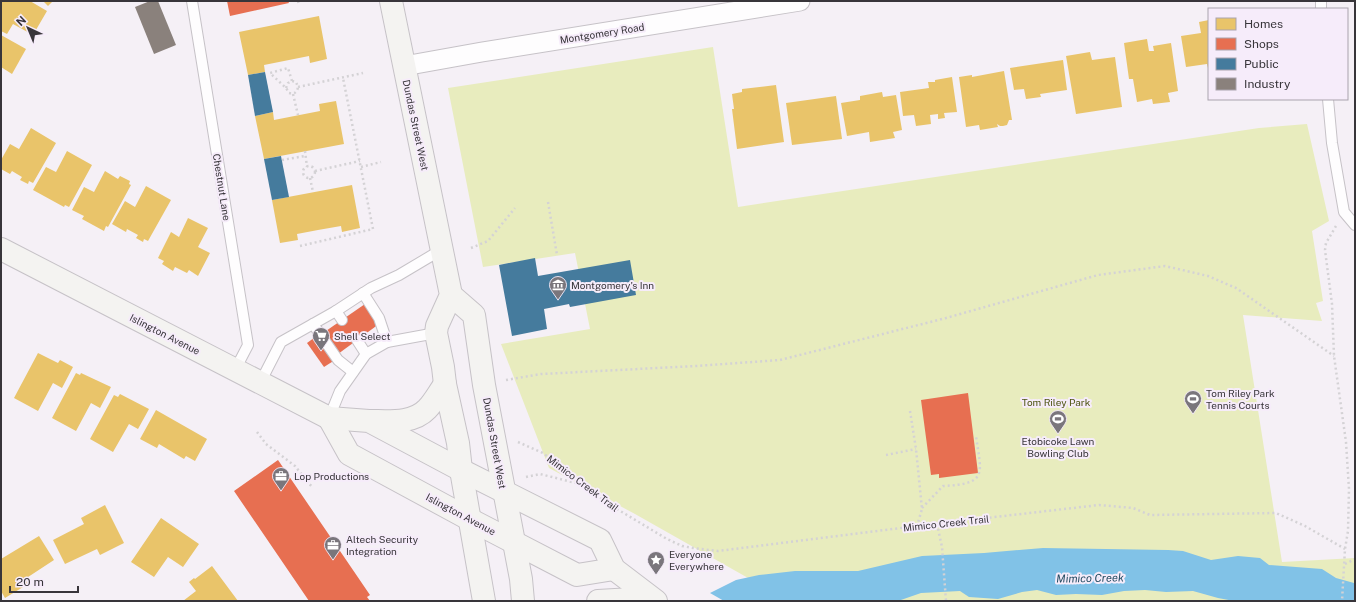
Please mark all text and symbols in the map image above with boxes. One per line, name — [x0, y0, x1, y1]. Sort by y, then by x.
north arrow — [8, 8, 48, 48]
legend — [1208, 8, 1348, 100]
text: N — [14, 14, 28, 28]
text: Homes — [1244, 17, 1283, 31]
street label: Montgomery Road — [559, 20, 645, 46]
text: Shops — [1244, 37, 1279, 51]
text: Public — [1244, 57, 1279, 71]
text: Industry — [1244, 77, 1291, 91]
street label: Dundas Street West — [401, 79, 432, 172]
street label: Chestnut Lane — [211, 153, 233, 222]
museum icon: Montgomery's Inn — [548, 275, 568, 300]
place label: Montgomery's Inn — [571, 279, 654, 291]
street label: Islington Avenue — [128, 311, 203, 357]
supermarket icon: Shell Select — [311, 326, 331, 351]
place label: Shell Select — [334, 330, 390, 342]
place label: Tom Riley Park Tennis Courts — [1206, 387, 1275, 411]
sports icon: Tom Riley Park Tennis Courts — [1183, 389, 1203, 414]
street label: Dundas Street West — [481, 396, 509, 490]
park label: Tom Riley Park — [1022, 396, 1091, 408]
sports icon: Etobicoke Lawn Bowling Club — [1048, 409, 1068, 434]
place label: Etobicoke Lawn Bowling Club — [1022, 435, 1095, 459]
street label: Mimico Creek Trail — [545, 452, 621, 514]
office icon: Lop Productions — [271, 466, 291, 491]
place label: Lop Productions — [294, 470, 369, 482]
street label: Islington Avenue — [424, 491, 498, 538]
street label: Mimico Creek Trail — [902, 513, 990, 533]
place label: Altech Security Integration — [346, 533, 419, 557]
office icon: Altech Security Integration — [323, 535, 343, 560]
place label: Everyone Everywhere — [669, 548, 724, 572]
place icon: Everyone Everywhere — [646, 550, 666, 575]
scale bar — [10, 568, 78, 594]
water label: Mimico Creek — [1056, 571, 1124, 585]
text: 20 m — [16, 575, 44, 589]

